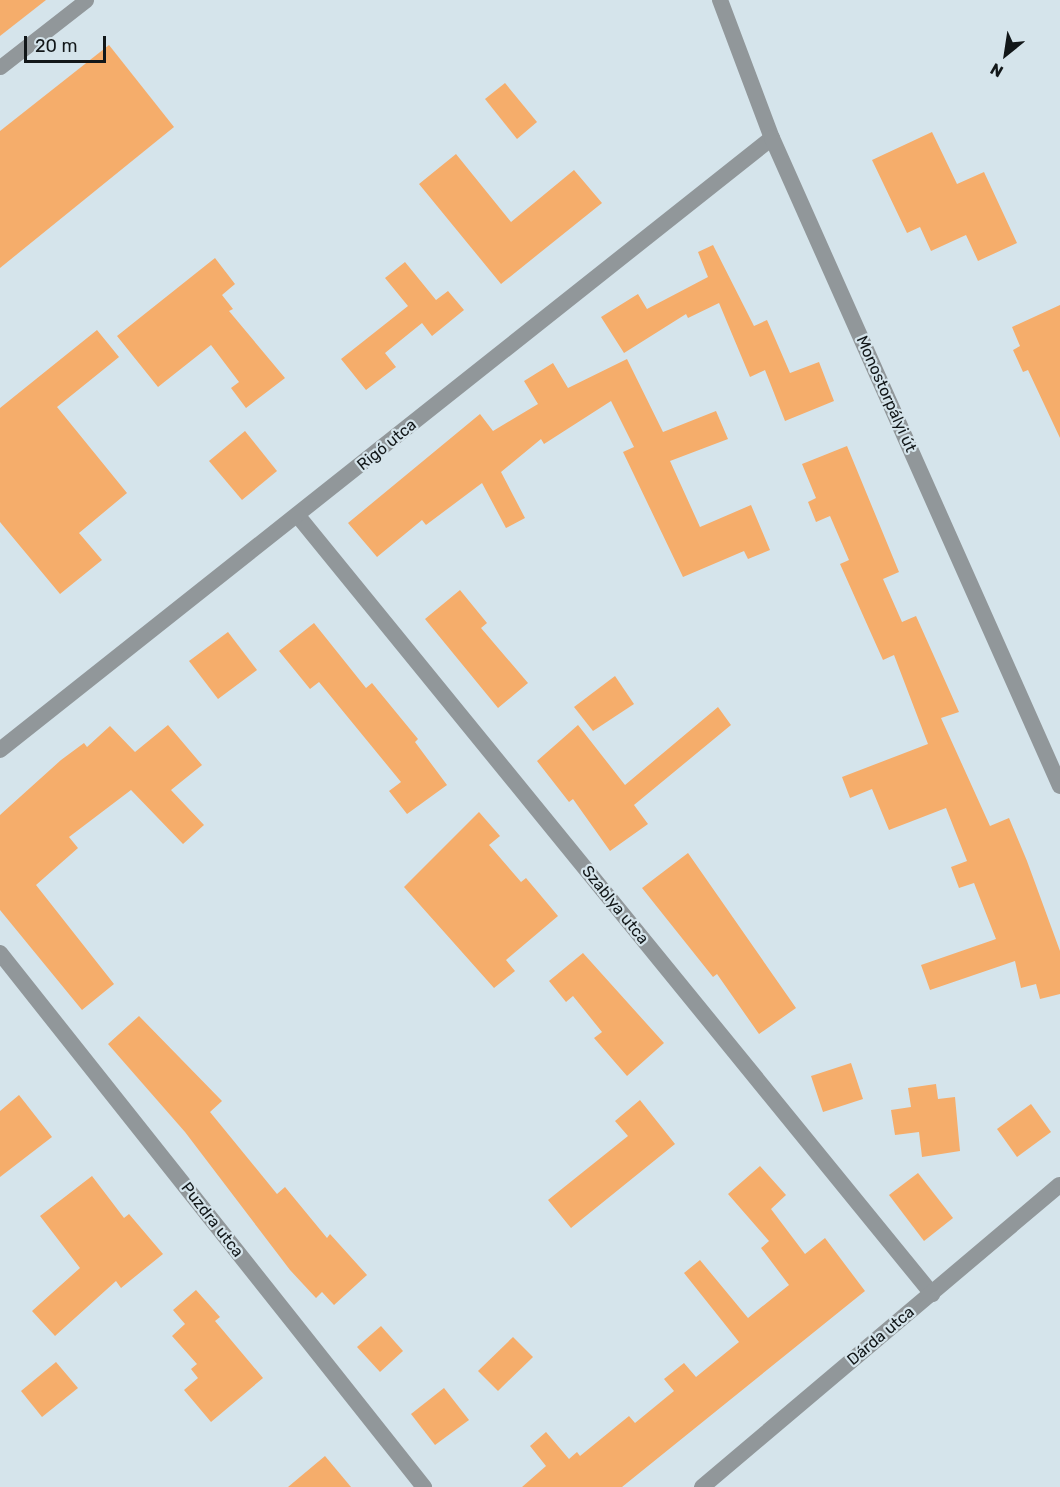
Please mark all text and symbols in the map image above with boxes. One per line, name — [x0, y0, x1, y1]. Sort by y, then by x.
scale bar — [27, 24, 110, 62]
north arrow — [976, 24, 1036, 84]
text: 20 m — [35, 35, 77, 57]
text: N — [987, 59, 1006, 81]
street label: Monostorpályi út — [852, 333, 920, 455]
street label: Rigó utca — [354, 415, 420, 475]
street label: Szablya utca — [578, 862, 652, 948]
street label: Puzdra utca — [177, 1179, 247, 1261]
street label: Dárda utca — [844, 1302, 918, 1370]

